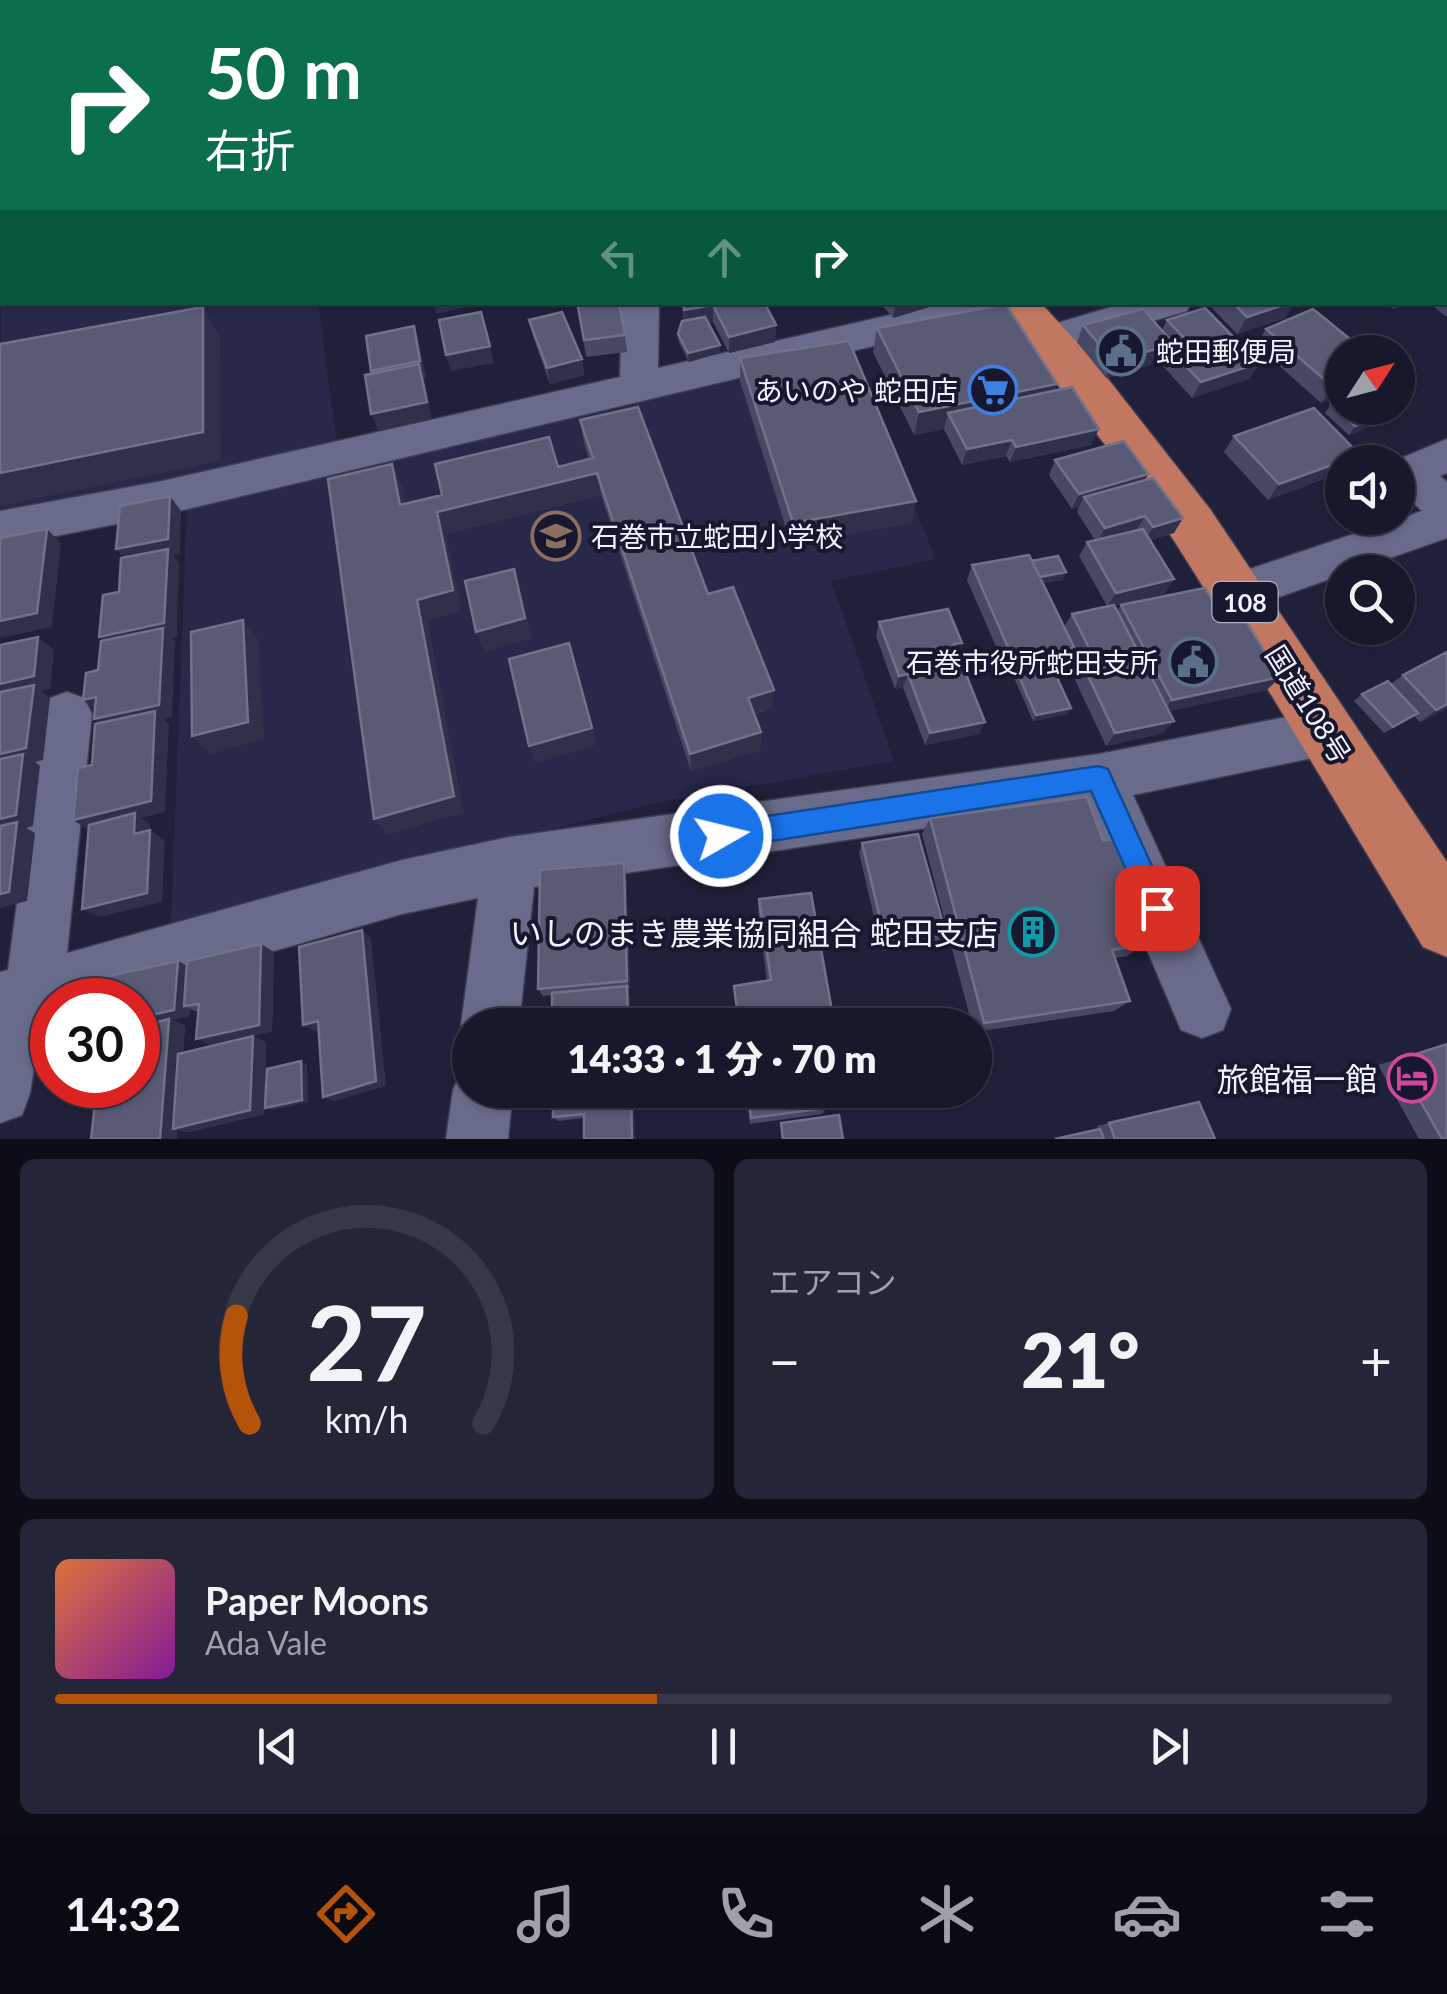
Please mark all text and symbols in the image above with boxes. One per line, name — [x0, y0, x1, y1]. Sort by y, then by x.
text: 50 m — [205, 30, 362, 114]
icon: right — [40, 40, 170, 170]
text: 右折 — [205, 123, 295, 177]
icon: left — [592, 230, 647, 285]
icon: ahead — [697, 230, 752, 285]
icon: right — [802, 230, 857, 285]
public building icon: 蛇田郵便局 — [1095, 325, 1147, 377]
place label: 蛇田郵便局 — [1156, 334, 1296, 368]
north arrow — [1325, 335, 1415, 425]
map controls — [1325, 335, 1415, 645]
supermarket icon: あいのや 蛇田店 — [967, 364, 1019, 416]
place label: あいのや 蛇田店 — [755, 373, 958, 407]
button: sound — [1325, 445, 1415, 535]
school or university icon: 石巻市立蛇田小学校 — [530, 510, 582, 562]
place label: 石巻市立蛇田小学校 — [591, 519, 843, 553]
button: search — [1325, 555, 1415, 645]
road number: 108 — [1212, 582, 1278, 622]
public building icon: 石巻市役所蛇田支所 — [1167, 636, 1219, 688]
street label: 国道108号 — [1259, 639, 1359, 769]
place label: 石巻市役所蛇田支所 — [906, 645, 1158, 679]
position arrow — [669, 784, 773, 888]
pin — [1115, 866, 1200, 951]
icon: arrive — [1130, 881, 1185, 936]
building icon: いしのまき農業協同組合 蛇田支店 — [1007, 906, 1059, 958]
place label: いしのまき農業協同組合 蛇田支店 — [510, 913, 998, 952]
speed limit sign: 30 — [30, 978, 160, 1108]
text: 14:33 · 1 分 · 70 m — [567, 1035, 877, 1081]
hotel icon: 旅館福一館 — [1386, 1052, 1438, 1104]
place label: 旅館福一館 — [1217, 1059, 1377, 1098]
text: エアコン — [769, 1262, 897, 1301]
text: 27 — [306, 1278, 427, 1403]
text: 21° — [1021, 1314, 1139, 1404]
text: − — [769, 1327, 800, 1393]
text: + — [1360, 1327, 1392, 1393]
text: km/h — [325, 1398, 409, 1441]
text: Paper Moons — [205, 1577, 429, 1623]
text: Ada Vale — [205, 1623, 327, 1662]
icon: previous — [250, 1719, 305, 1774]
icon: pause — [696, 1719, 751, 1774]
icon: next — [1142, 1719, 1197, 1774]
icon: directions — [311, 1879, 381, 1949]
icon: music — [511, 1879, 581, 1949]
icon: phone — [711, 1879, 781, 1949]
icon: climate — [912, 1879, 982, 1949]
icon: car — [1112, 1879, 1182, 1949]
icon: filters — [1312, 1879, 1382, 1949]
text: 14:32 — [65, 1887, 181, 1941]

